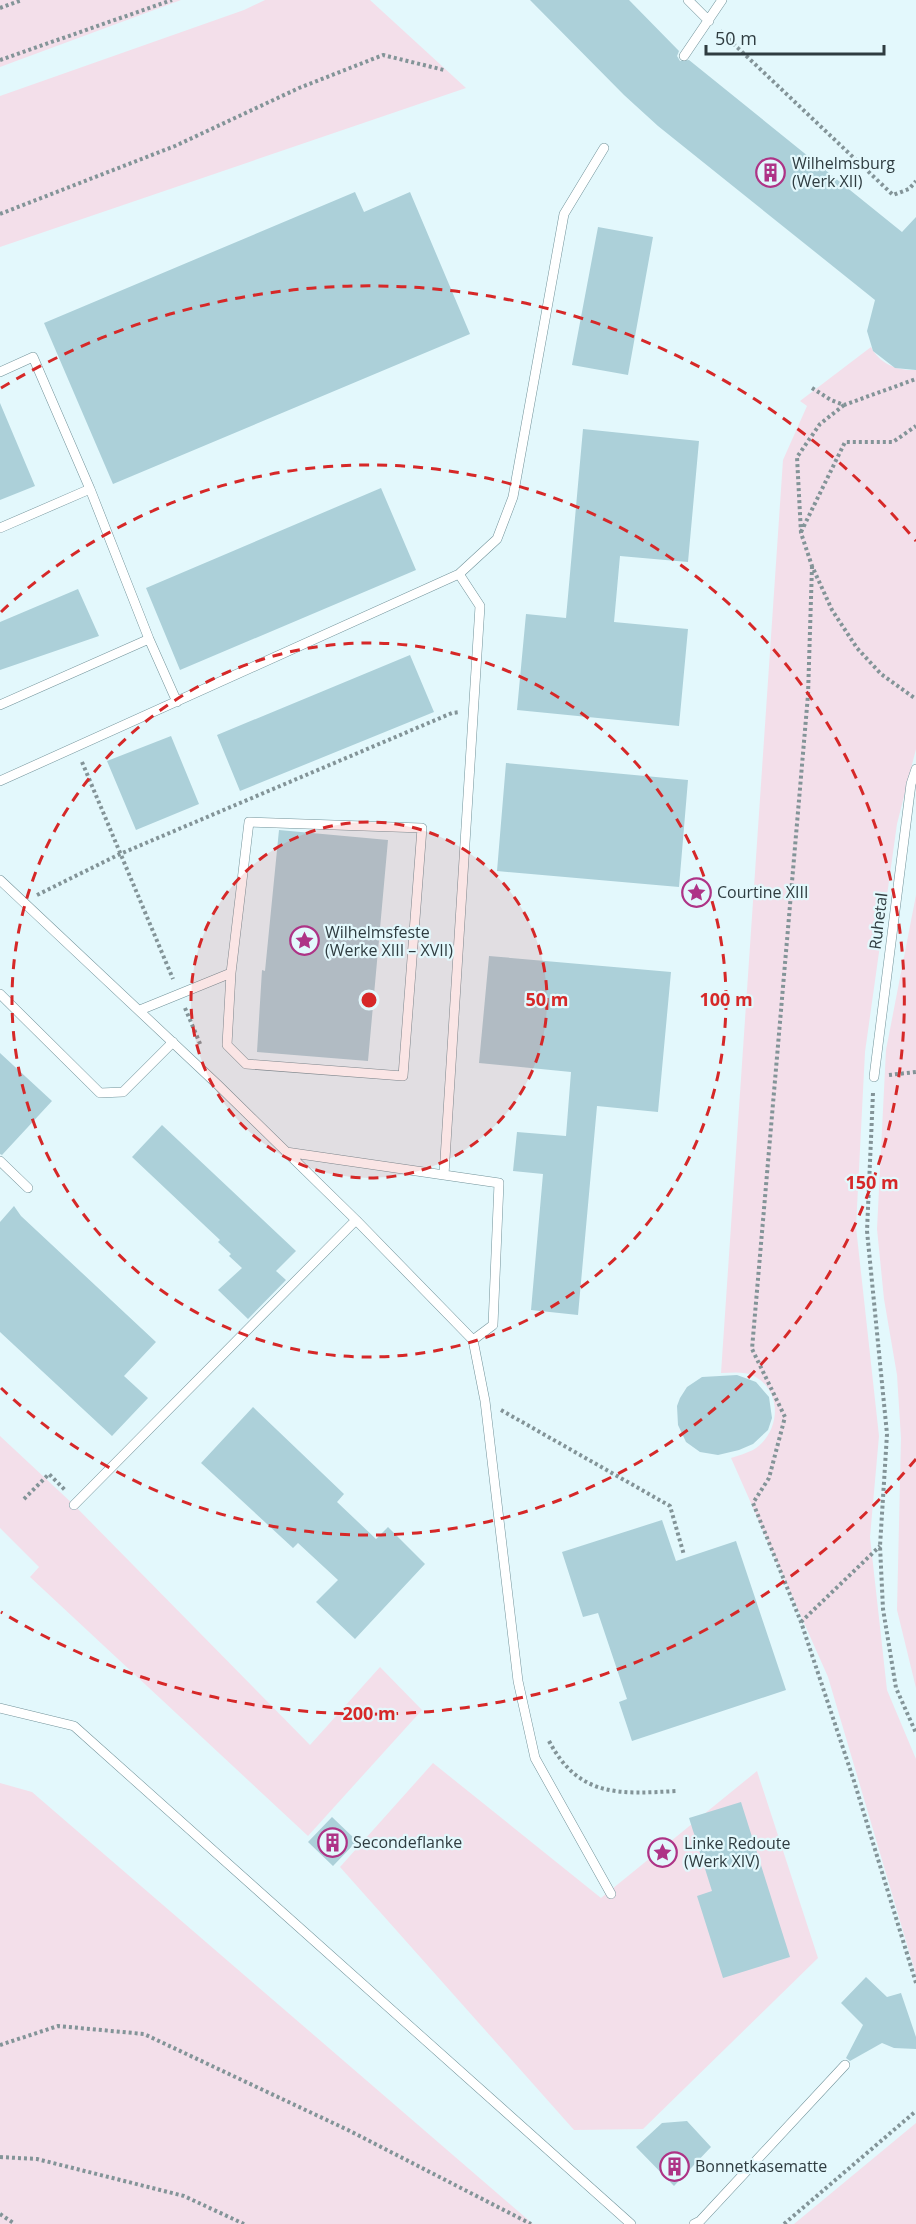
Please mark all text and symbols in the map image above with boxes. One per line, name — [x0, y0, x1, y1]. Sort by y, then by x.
scale bar — [706, 18, 884, 56]
text: 50 m — [715, 26, 757, 50]
place label: Wilhelmsburg (Werk XII) — [792, 152, 895, 192]
building icon: Wilhelmsburg (Werk XII) — [755, 156, 787, 188]
place icon: Courtine XIII — [680, 876, 712, 908]
place label: Courtine XIII — [717, 881, 808, 903]
street label: Ruhetal — [864, 891, 892, 951]
place label: Wilhelmsfeste (Werke XIII – XVII) — [325, 921, 453, 961]
place icon: Wilhelmsfeste (Werke XIII – XVII) — [288, 925, 320, 957]
text: 50 m — [526, 987, 568, 1011]
text: 100 m — [699, 987, 753, 1011]
centre of rings — [359, 990, 379, 1010]
text: 150 m — [845, 1170, 899, 1194]
text: 200 m — [342, 1701, 396, 1725]
building icon: Secondeflanke — [316, 1826, 348, 1858]
place label: Secondeflanke — [353, 1831, 462, 1853]
place label: Linke Redoute (Werk XIV) — [684, 1832, 791, 1872]
place icon: Linke Redoute (Werk XIV) — [647, 1836, 679, 1868]
building icon: Bonnetkasematte — [658, 2150, 690, 2182]
place label: Bonnetkasematte — [695, 2155, 827, 2177]

